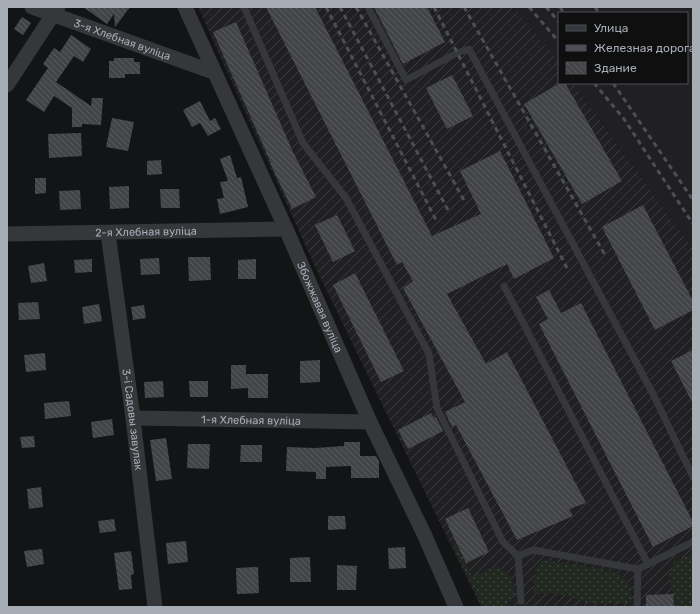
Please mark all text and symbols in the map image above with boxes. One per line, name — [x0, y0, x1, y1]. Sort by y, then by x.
legend — [558, 12, 688, 84]
street label: 3-я Хлебная вуліца — [72, 16, 173, 63]
text: Улица — [594, 21, 628, 35]
text: Железная дорога — [594, 41, 696, 55]
text: Здание — [594, 61, 637, 75]
street label: 2-я Хлебная вуліца — [95, 224, 197, 239]
street label: Збожжавая вуліца — [294, 259, 345, 355]
street label: 3-і Садовы завулак — [120, 368, 146, 471]
street label: 1-я Хлебная вуліца — [201, 413, 301, 427]

